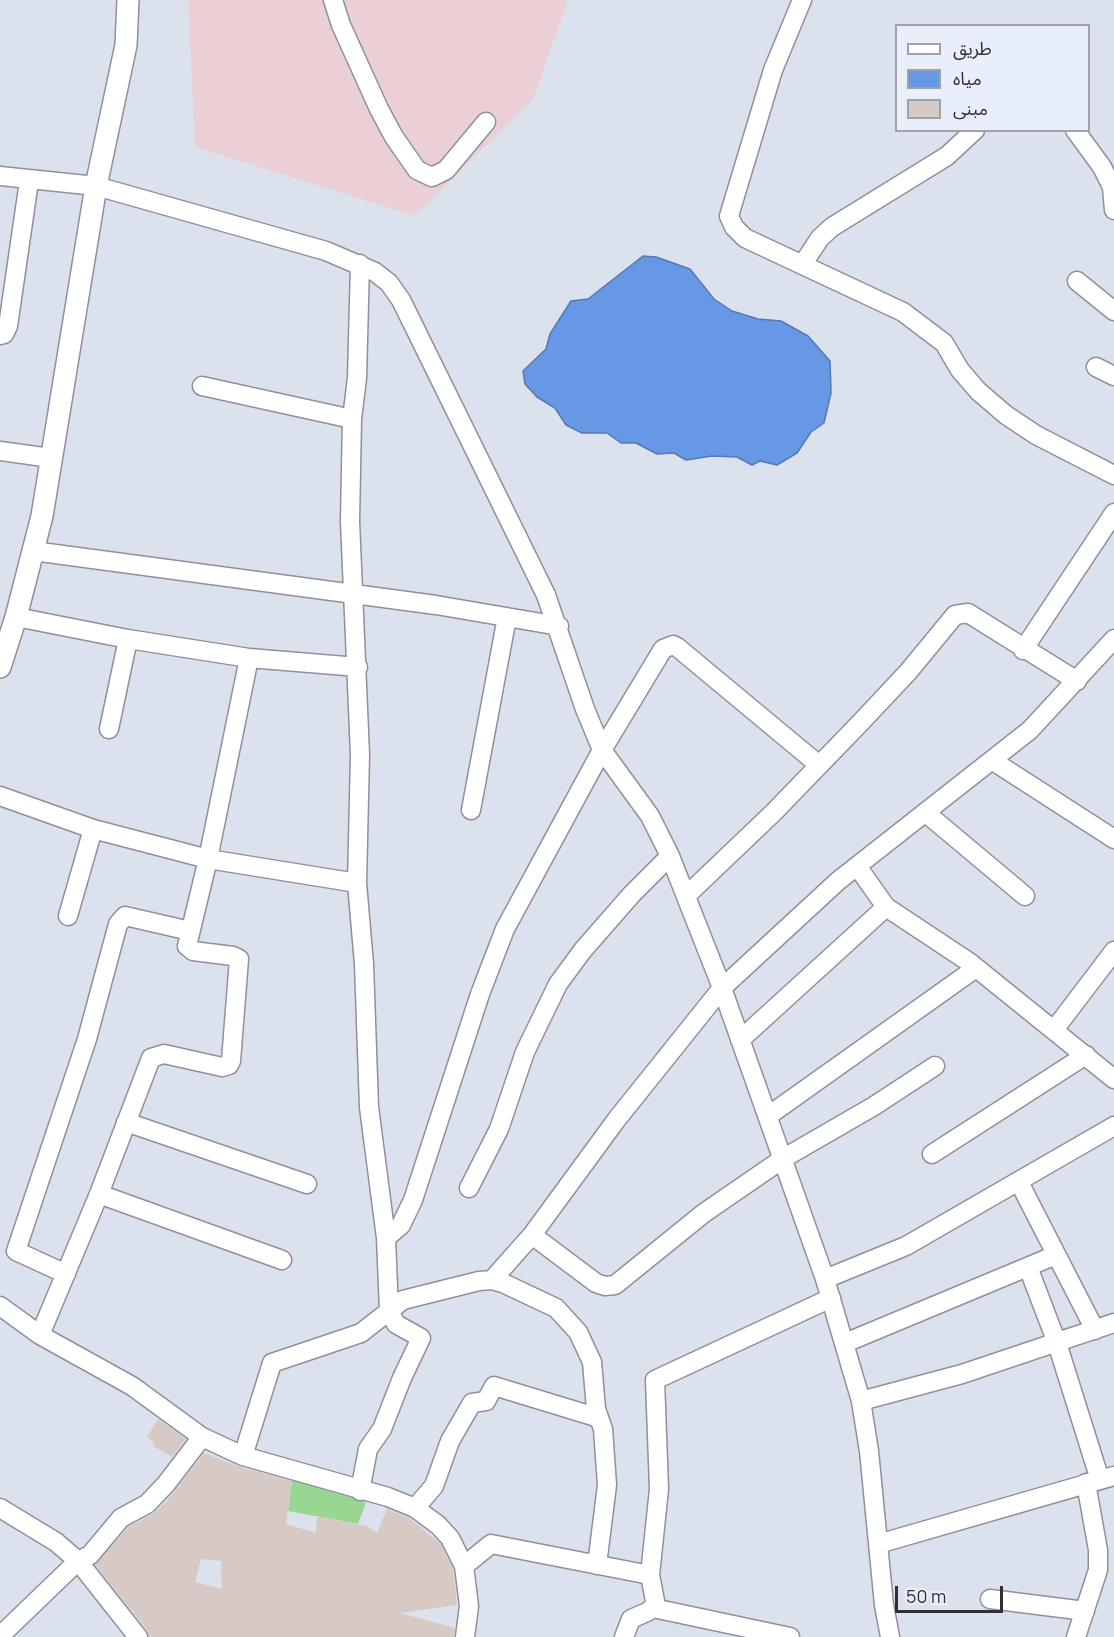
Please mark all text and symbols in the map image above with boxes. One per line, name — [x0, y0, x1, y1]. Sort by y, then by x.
legend — [895, 24, 1090, 132]
text: طريق — [953, 36, 992, 60]
text: مياه — [953, 66, 982, 90]
text: مبنى — [953, 96, 988, 120]
scale bar — [898, 1574, 1006, 1612]
text: 50 m — [906, 1584, 946, 1608]

